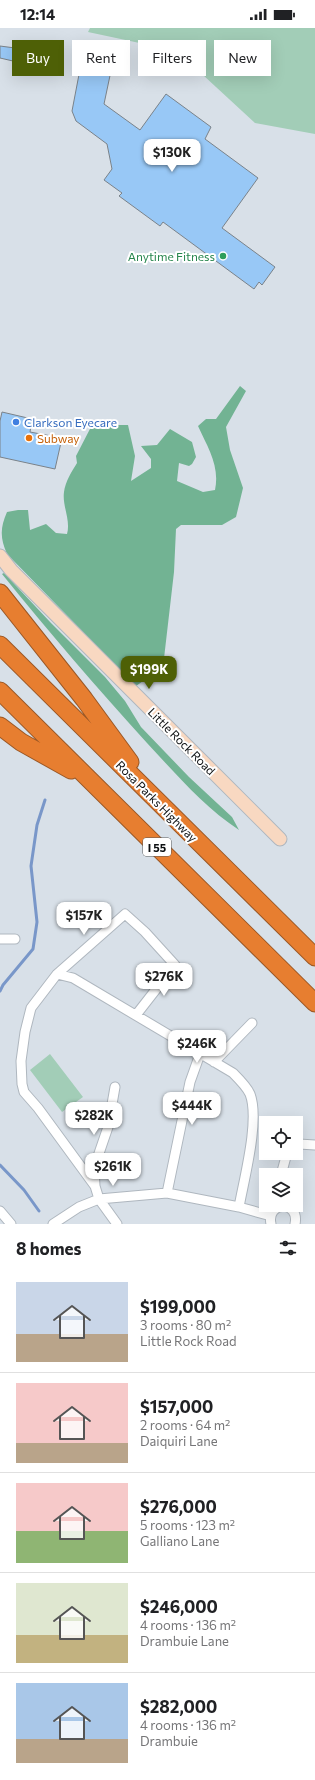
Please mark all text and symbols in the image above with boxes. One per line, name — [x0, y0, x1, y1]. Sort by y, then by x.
text: 12:14 — [20, 5, 55, 23]
chip: Buy — [12, 40, 64, 76]
chip: Rent — [72, 40, 130, 76]
chip: Filters — [138, 40, 206, 76]
chip: New — [214, 40, 271, 76]
pin: $130K — [144, 139, 200, 173]
text: $130K — [153, 144, 191, 160]
place label: Anytime Fitness — [128, 249, 215, 263]
marker: Anytime Fitness — [218, 251, 228, 261]
place label: Clarkson Eyecare — [24, 415, 117, 429]
marker: Clarkson Eyecare — [11, 417, 21, 427]
place label: Subway — [37, 431, 80, 445]
marker: Subway — [24, 433, 34, 443]
pin: $199K — [121, 656, 177, 690]
text: $199K — [130, 661, 168, 677]
street label: Little Rock Road — [146, 705, 218, 777]
street label: Rosa Parks Highway — [114, 758, 200, 844]
road number: I 55 — [143, 838, 171, 856]
pin: $157K — [56, 902, 112, 936]
text: $157K — [65, 907, 103, 923]
pin: $276K — [136, 963, 192, 997]
text: $276K — [145, 968, 183, 984]
pin: $246K — [169, 1030, 225, 1064]
text: $246K — [177, 1035, 217, 1051]
pin: $444K — [164, 1092, 220, 1126]
text: $444K — [172, 1097, 212, 1113]
pin: $282K — [66, 1102, 122, 1136]
text: $282K — [74, 1107, 114, 1123]
map controls — [259, 1116, 303, 1212]
button: locate — [259, 1116, 303, 1160]
pin: $261K — [85, 1153, 141, 1187]
text: $261K — [94, 1158, 132, 1174]
button: layers — [259, 1168, 303, 1212]
icon: filters — [277, 1237, 299, 1259]
text: 8 homes — [16, 1238, 81, 1259]
text: $199,000 — [140, 1296, 216, 1317]
icon: home — [48, 1298, 96, 1346]
text: 3 rooms · 80 m² — [140, 1317, 231, 1333]
text: Little Rock Road — [140, 1333, 236, 1349]
text: $157,000 — [140, 1396, 213, 1417]
icon: home — [48, 1399, 96, 1447]
text: 2 rooms · 64 m² — [140, 1417, 230, 1433]
text: Daiquiri Lane — [140, 1433, 218, 1449]
text: $276,000 — [140, 1496, 217, 1517]
icon: home — [48, 1499, 96, 1547]
text: 5 rooms · 123 m² — [140, 1517, 235, 1533]
text: Galliano Lane — [140, 1533, 219, 1549]
text: $246,000 — [140, 1596, 218, 1617]
icon: home — [48, 1599, 96, 1647]
text: 4 rooms · 136 m² — [140, 1617, 236, 1633]
text: Drambuie Lane — [140, 1633, 229, 1649]
text: $282,000 — [140, 1696, 217, 1717]
icon: home — [48, 1699, 96, 1747]
text: 4 rooms · 136 m² — [140, 1717, 236, 1733]
text: Drambuie — [140, 1733, 198, 1749]

